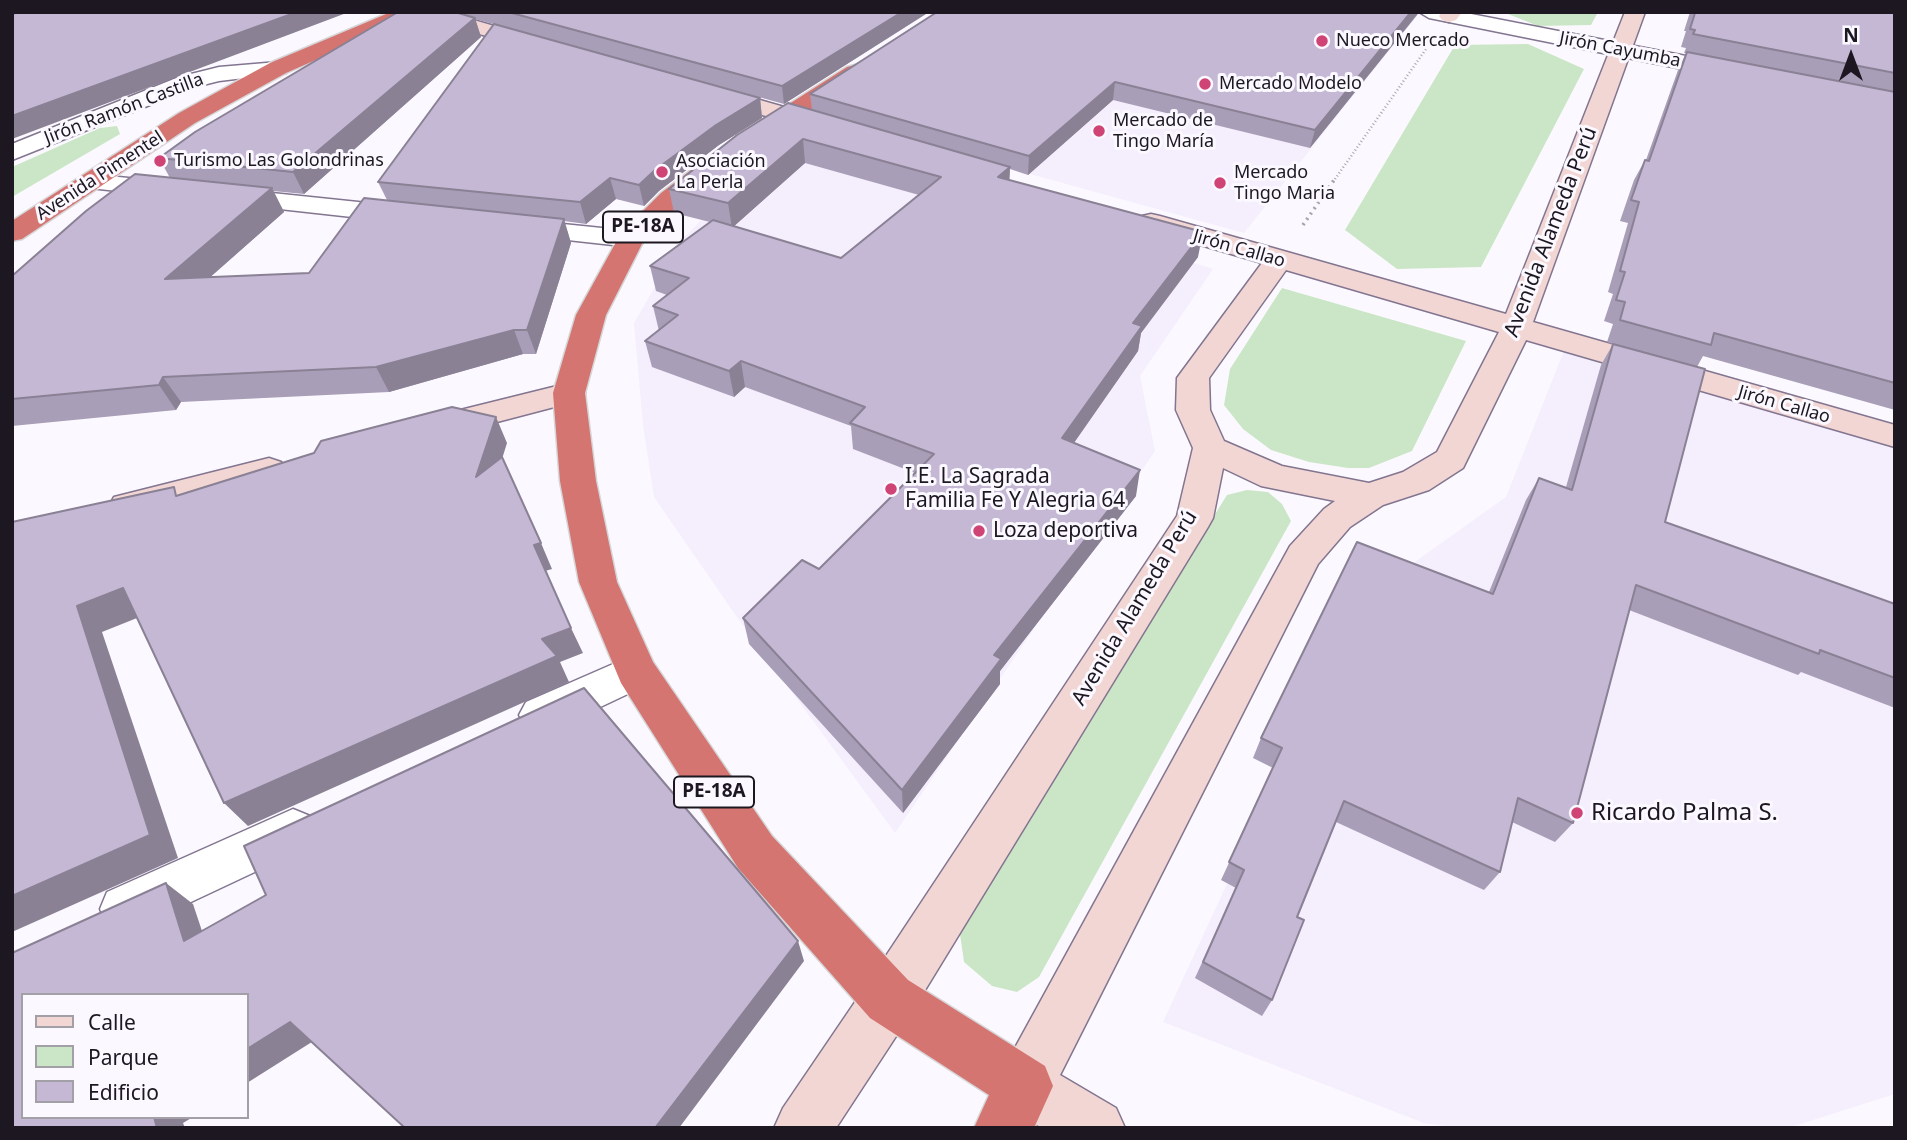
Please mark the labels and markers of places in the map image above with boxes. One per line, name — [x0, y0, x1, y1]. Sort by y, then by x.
place label: Nueco Mercado — [1336, 30, 1469, 52]
marker: Nueco Mercado — [1314, 33, 1330, 49]
place label: Mercado Modelo — [1219, 73, 1362, 95]
marker: Mercado Modelo — [1197, 76, 1213, 92]
place label: Mercado de Tingo María — [1113, 110, 1214, 152]
marker: Mercado de Tingo María — [1091, 123, 1107, 139]
place label: Turismo Las Golondrinas — [174, 150, 384, 172]
place label: Asociación La Perla — [676, 151, 766, 194]
marker: Turismo Las Golondrinas — [152, 153, 168, 169]
place label: Mercado Tingo Maria — [1234, 162, 1335, 204]
marker: Asociación La Perla — [654, 164, 670, 180]
marker: Mercado Tingo Maria — [1212, 175, 1228, 191]
place label: I.E. La Sagrada Familia Fe Y Alegria 64 — [905, 464, 1125, 514]
marker: I.E. La Sagrada Familia Fe Y Alegria 64 — [883, 481, 899, 497]
place label: Loza deportiva — [993, 518, 1138, 544]
marker: Loza deportiva — [971, 523, 987, 539]
place label: Ricardo Palma S. — [1591, 799, 1778, 827]
marker: Ricardo Palma S. — [1569, 805, 1585, 821]

